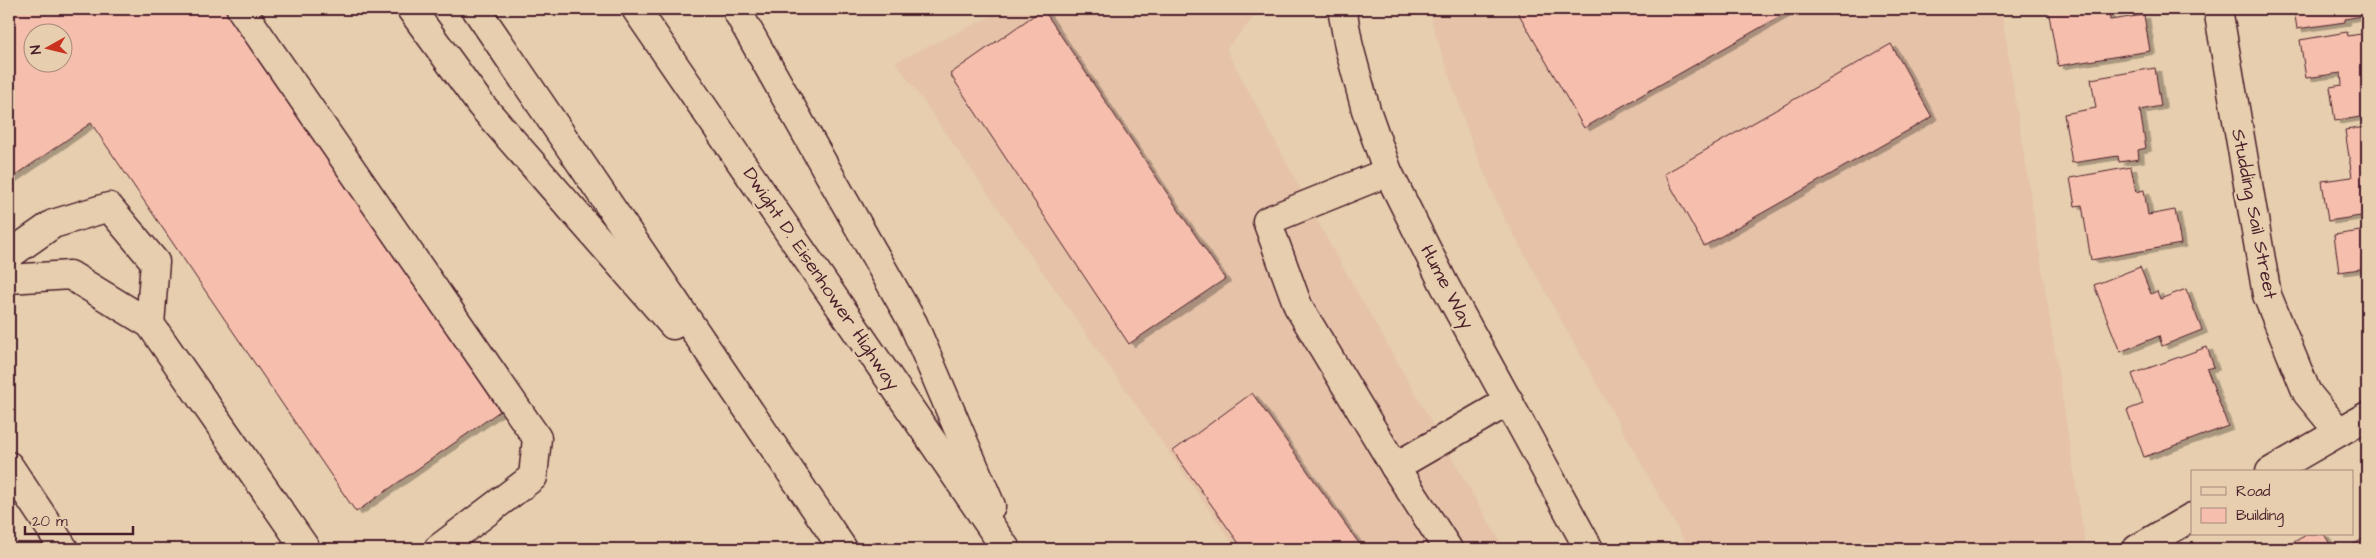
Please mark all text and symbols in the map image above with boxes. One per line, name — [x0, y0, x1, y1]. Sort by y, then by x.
north arrow — [22, 22, 72, 72]
text: N — [26, 44, 47, 55]
street label: Studding Sail Street — [2223, 127, 2284, 302]
street label: Dwight D. Eisenhower Highway — [735, 162, 906, 397]
street label: Hume Way — [1413, 240, 1481, 335]
legend — [2191, 470, 2354, 536]
text: Road — [2236, 481, 2271, 502]
scale bar — [25, 503, 132, 535]
text: Building — [2236, 505, 2284, 527]
text: 20 m — [32, 511, 68, 532]

